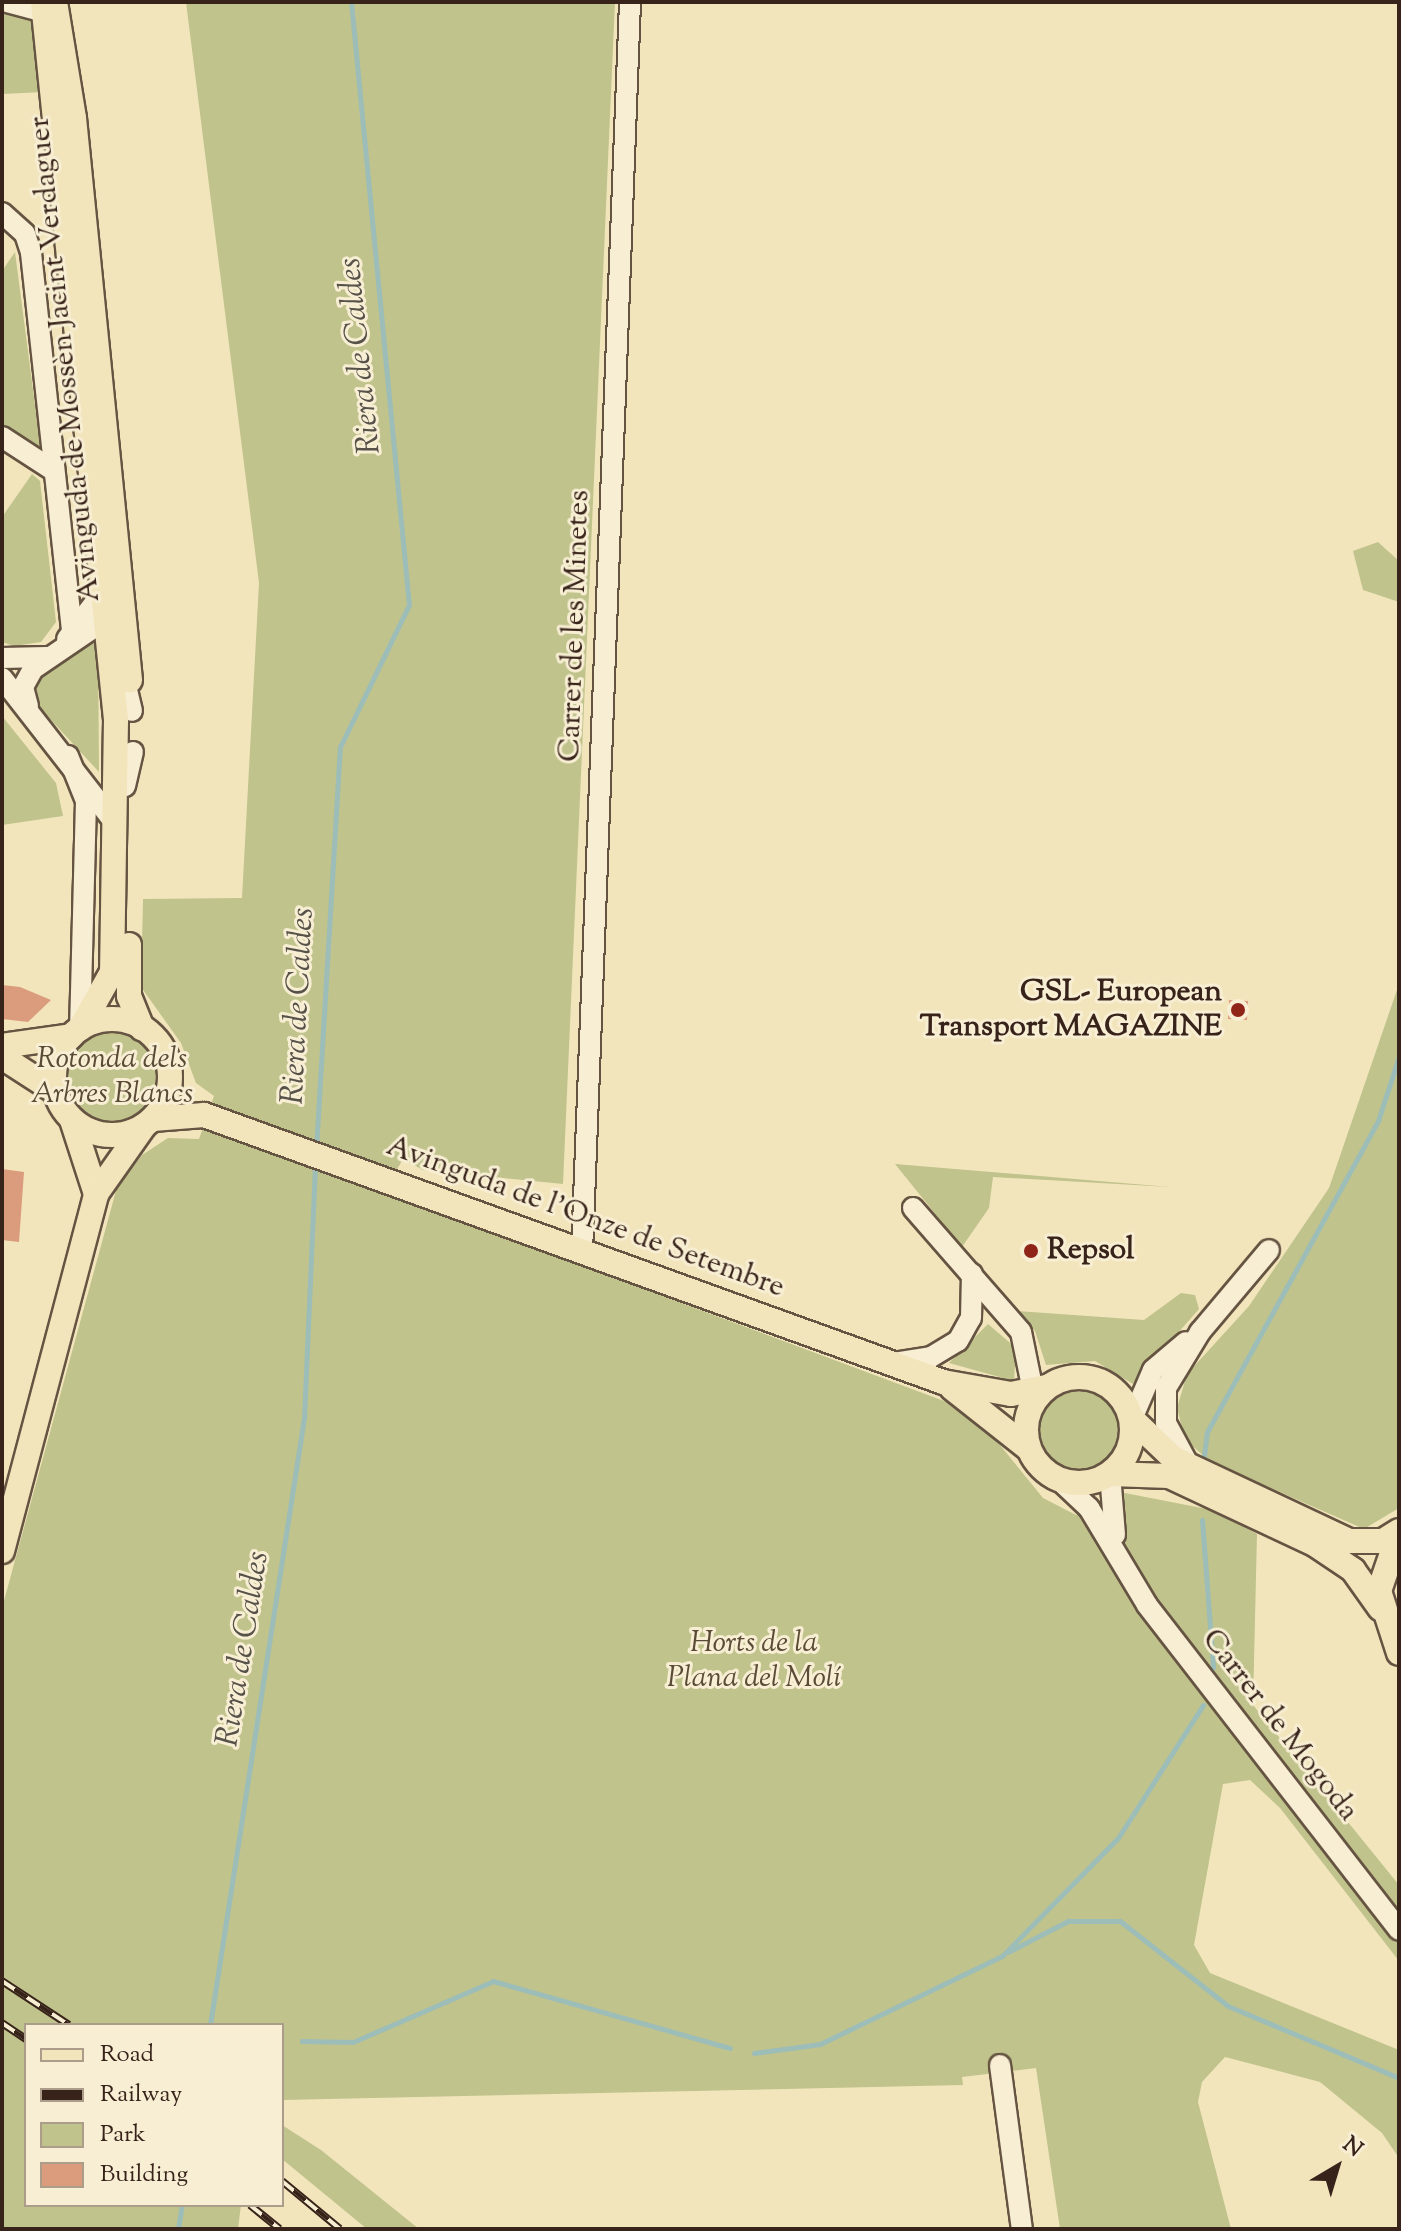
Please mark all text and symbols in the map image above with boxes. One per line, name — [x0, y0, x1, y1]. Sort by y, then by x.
street label: Avinguda de Mossèn Jacint Verdaguer — [23, 114, 109, 604]
water label: Riera de Caldes — [332, 256, 390, 456]
street label: Carrer de les Minetes — [553, 489, 599, 763]
water label: Riera de Caldes — [275, 907, 323, 1105]
place label: GSL- European Transport MAGAZINE — [920, 975, 1222, 1046]
marker: GSL- European Transport MAGAZINE — [1229, 1001, 1247, 1019]
park label: Rotonda dels Arbres Blancs — [31, 1042, 193, 1112]
street label: Avinguda de l'Onze de Setembre — [381, 1129, 789, 1307]
place label: Repsol — [1047, 1233, 1134, 1269]
marker: Repsol — [1022, 1242, 1040, 1260]
water label: Riera de Caldes — [210, 1549, 278, 1749]
street label: Carrer de Mogoda — [1193, 1623, 1365, 1829]
park label: Horts de la Plana del Molí — [667, 1626, 841, 1696]
legend — [24, 2023, 284, 2207]
text: Road — [100, 2038, 154, 2072]
text: Railway — [100, 2078, 182, 2112]
text: Park — [100, 2118, 146, 2152]
north arrow — [1297, 2127, 1377, 2207]
text: N — [1335, 2130, 1369, 2166]
text: Building — [100, 2158, 188, 2192]

